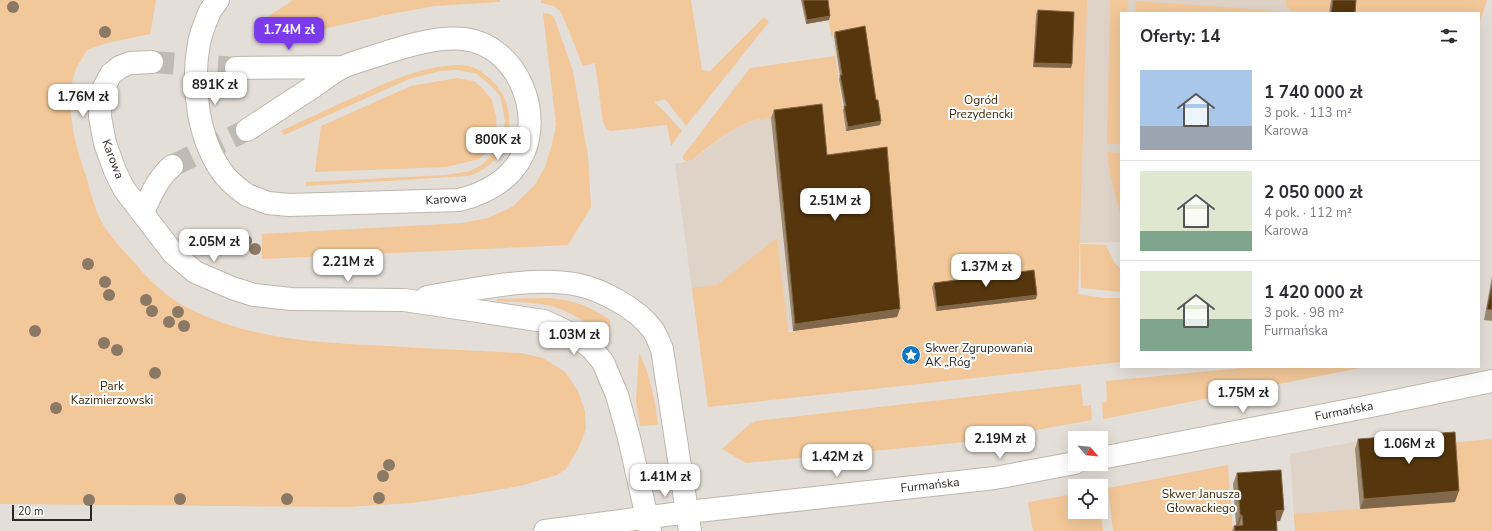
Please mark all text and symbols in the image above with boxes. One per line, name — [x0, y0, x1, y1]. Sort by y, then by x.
pin: 1.74M zł — [248, 17, 330, 51]
text: 1.74M zł — [263, 21, 315, 39]
text: Oferty: 14 — [1140, 25, 1220, 48]
icon: filters — [1438, 25, 1460, 47]
pin: 891K zł — [178, 72, 252, 106]
text: 891K zł — [192, 76, 238, 94]
text: 1 740 000 zł — [1264, 81, 1363, 104]
pin: 1.76M zł — [42, 84, 124, 118]
icon: home — [1172, 86, 1220, 134]
text: 1.76M zł — [57, 88, 109, 106]
park label: Ogród Prezydencki — [949, 92, 1013, 122]
text: 3 pok. · 113 m² — [1264, 104, 1352, 122]
text: Karowa — [1264, 122, 1308, 140]
pin: 800K zł — [461, 127, 535, 161]
text: 800K zł — [475, 131, 521, 149]
street label: Karowa — [98, 137, 128, 181]
text: 2 050 000 zł — [1264, 181, 1363, 204]
icon: home — [1172, 187, 1220, 235]
pin: 2.51M zł — [794, 188, 876, 222]
street label: Karowa — [425, 190, 467, 208]
text: 2.51M zł — [809, 192, 861, 210]
text: 4 pok. · 112 m² — [1264, 204, 1352, 222]
text: Karowa — [1264, 222, 1308, 240]
pin: 2.05M zł — [173, 229, 255, 263]
text: 2.05M zł — [188, 233, 240, 251]
pin: 2.21M zł — [307, 249, 389, 283]
text: 2.21M zł — [322, 253, 374, 271]
pin: 1.37M zł — [945, 254, 1027, 288]
text: 1.37M zł — [960, 258, 1012, 276]
text: 1 420 000 zł — [1264, 281, 1363, 304]
icon: home — [1172, 287, 1220, 335]
text: 3 pok. · 98 m² — [1264, 304, 1344, 322]
pin: 1.03M zł — [533, 322, 615, 356]
text: Furmańska — [1264, 322, 1328, 340]
text: 1.03M zł — [548, 326, 600, 344]
place label: Skwer Zgrupowania AK „Róg” — [925, 340, 1033, 370]
place icon: Skwer Zgrupowania AK „Róg” — [900, 344, 922, 366]
park label: Park Kazimierzowski — [71, 378, 153, 408]
pin: 1.75M zł — [1202, 380, 1284, 414]
text: 1.75M zł — [1217, 384, 1269, 402]
street label: Furmańska — [1314, 398, 1374, 424]
pin: 2.19M zł — [959, 426, 1041, 460]
text: 2.19M zł — [974, 430, 1026, 448]
north arrow — [1068, 431, 1108, 471]
map controls — [1068, 431, 1108, 519]
pin: 1.06M zł — [1368, 431, 1450, 465]
text: 1.06M zł — [1383, 435, 1435, 453]
pin: 1.42M zł — [796, 444, 878, 478]
text: 1.42M zł — [811, 448, 863, 466]
pin: 1.41M zł — [624, 464, 706, 498]
text: 1.41M zł — [639, 468, 691, 486]
street label: Furmańska — [900, 474, 960, 496]
button: locate — [1068, 479, 1108, 519]
park label: Skwer Janusza Głowackiego — [1162, 486, 1240, 516]
scale bar — [12, 503, 92, 522]
text: 20 m — [18, 504, 43, 519]

